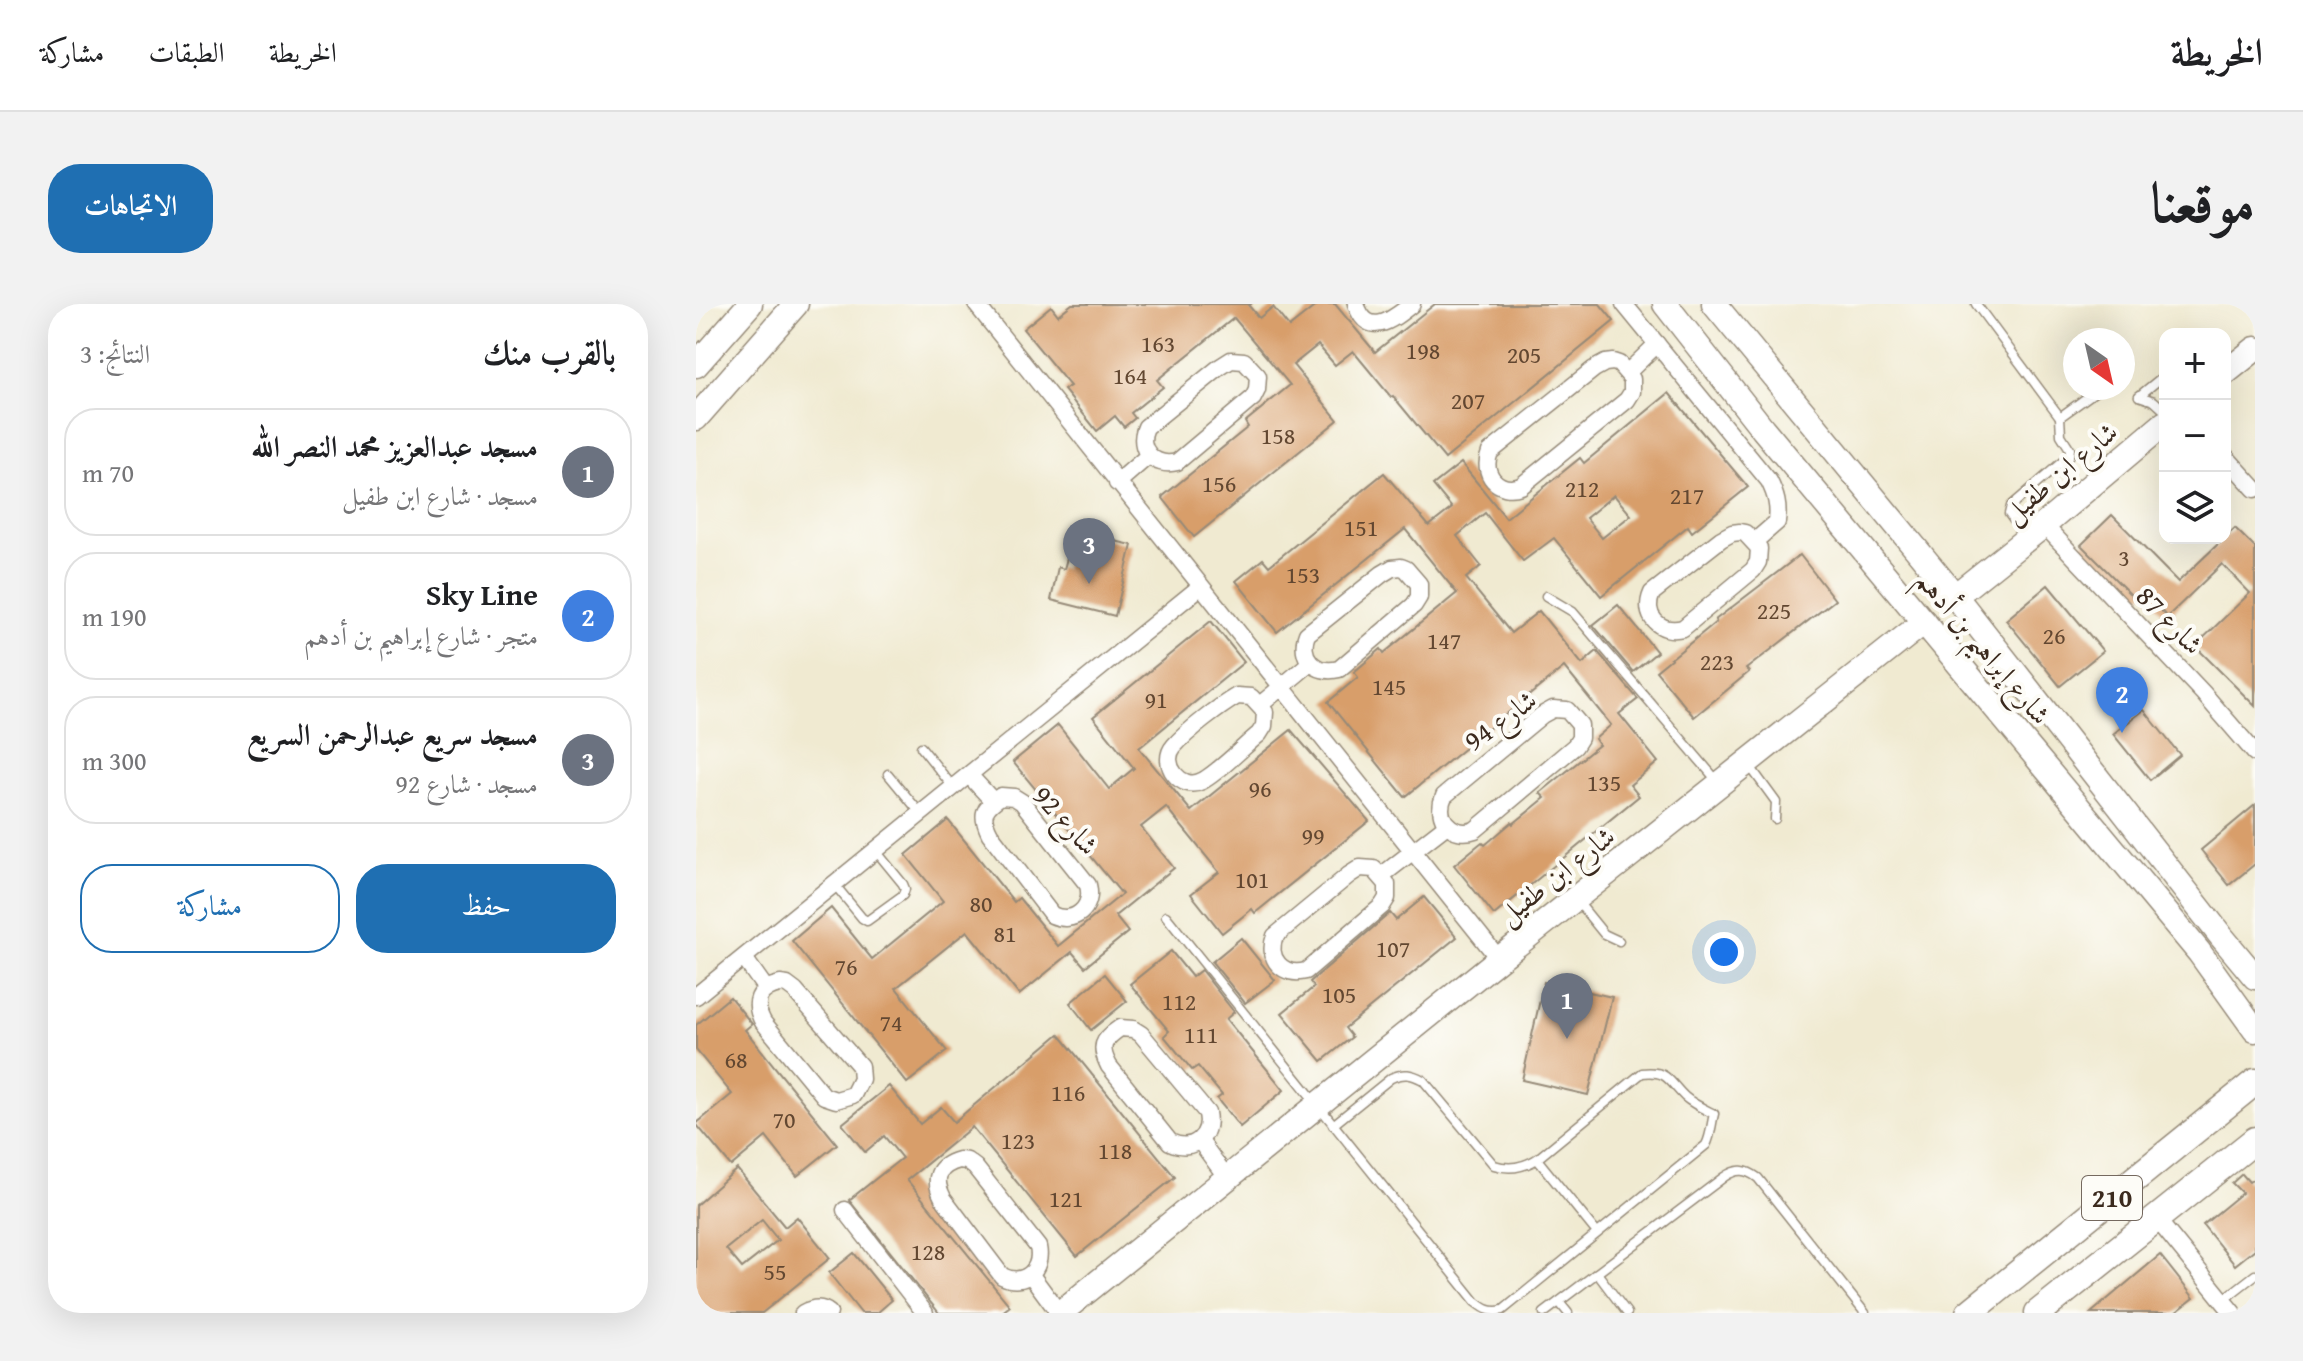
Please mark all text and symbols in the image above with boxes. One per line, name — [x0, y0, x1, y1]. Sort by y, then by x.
text: الخريطة — [2171, 23, 2263, 79]
text: مشاركة — [40, 31, 104, 72]
text: الطبقات — [148, 31, 225, 72]
text: الخريطة — [269, 31, 337, 72]
text: موقعنا — [2150, 160, 2255, 243]
button: الاتجاهات — [48, 164, 213, 253]
house number: 163 — [1141, 326, 1175, 361]
text: بالقرب منك — [483, 327, 616, 376]
north arrow — [2063, 328, 2135, 400]
map controls — [2159, 328, 2231, 544]
button: + — [2159, 328, 2231, 400]
house number: 198 — [1406, 333, 1440, 368]
text: النتائج: 3 — [80, 334, 150, 373]
house number: 205 — [1507, 337, 1541, 372]
house number: 164 — [1113, 358, 1147, 393]
house number: 207 — [1451, 383, 1485, 418]
button: − — [2159, 400, 2231, 472]
street label: شارع ابن طفيل — [1993, 411, 2129, 535]
house number: 158 — [1261, 418, 1295, 453]
text: مسجد عبدالعزيز محمد النصر الله — [251, 424, 538, 468]
text: 70 m — [82, 453, 134, 492]
text: 1 — [581, 453, 595, 492]
house number: 156 — [1202, 466, 1236, 501]
house number: 212 — [1565, 471, 1599, 506]
button: layers — [2159, 472, 2231, 544]
text: مسجد · شارع ابن طفيل — [342, 476, 538, 515]
house number: 217 — [1670, 478, 1704, 513]
house number: 151 — [1344, 510, 1378, 545]
pin: 3 — [1063, 518, 1115, 584]
house number: 3 — [2118, 540, 2130, 575]
house number: 153 — [1286, 557, 1320, 592]
street label: شارع إبراهيم بن أدهم — [1901, 561, 2061, 738]
text: Sky Line — [426, 572, 538, 616]
street label: شارع 87 — [2124, 576, 2214, 666]
house number: 225 — [1757, 593, 1791, 628]
text: 190 m — [82, 597, 147, 636]
text: 2 — [581, 597, 595, 636]
text: متجر · شارع إبراهيم بن أدهم — [304, 616, 538, 655]
house number: 26 — [2042, 618, 2066, 653]
house number: 147 — [1427, 623, 1461, 658]
house number: 223 — [1700, 644, 1734, 679]
pin: 2 — [2096, 667, 2148, 733]
house number: 145 — [1372, 669, 1406, 704]
street label: شارع 94 — [1455, 679, 1547, 763]
house number: 91 — [1144, 682, 1168, 717]
text: مسجد سريع عبدالرحمن السريع — [247, 712, 538, 756]
text: 300 m — [82, 741, 147, 780]
text: 3 — [581, 741, 595, 780]
text: مسجد · شارع 92 — [395, 764, 538, 803]
house number: 135 — [1587, 765, 1621, 800]
house number: 96 — [1248, 771, 1272, 806]
street label: شارع 92 — [1021, 776, 1109, 866]
street label: شارع ابن طفيل — [1488, 816, 1626, 937]
house number: 99 — [1301, 818, 1325, 853]
house number: 101 — [1235, 862, 1269, 897]
button: مشاركة — [80, 864, 340, 953]
button: حفظ — [356, 864, 616, 953]
house number: 80 — [969, 886, 993, 921]
house number: 81 — [993, 916, 1017, 951]
house number: 107 — [1376, 931, 1410, 966]
your location — [1704, 932, 1744, 972]
house number: 76 — [834, 949, 858, 984]
pin: 1 — [1541, 973, 1593, 1039]
house number: 105 — [1322, 977, 1356, 1012]
house number: 112 — [1162, 984, 1196, 1019]
house number: 74 — [879, 1005, 903, 1040]
house number: 111 — [1184, 1017, 1218, 1052]
house number: 68 — [724, 1042, 748, 1077]
house number: 116 — [1051, 1075, 1085, 1110]
house number: 70 — [772, 1102, 796, 1137]
house number: 123 — [1001, 1123, 1035, 1158]
house number: 118 — [1098, 1133, 1132, 1168]
road number: 210 — [2082, 1176, 2142, 1220]
house number: 121 — [1049, 1181, 1083, 1216]
house number: 128 — [911, 1234, 945, 1269]
house number: 55 — [763, 1254, 787, 1289]

